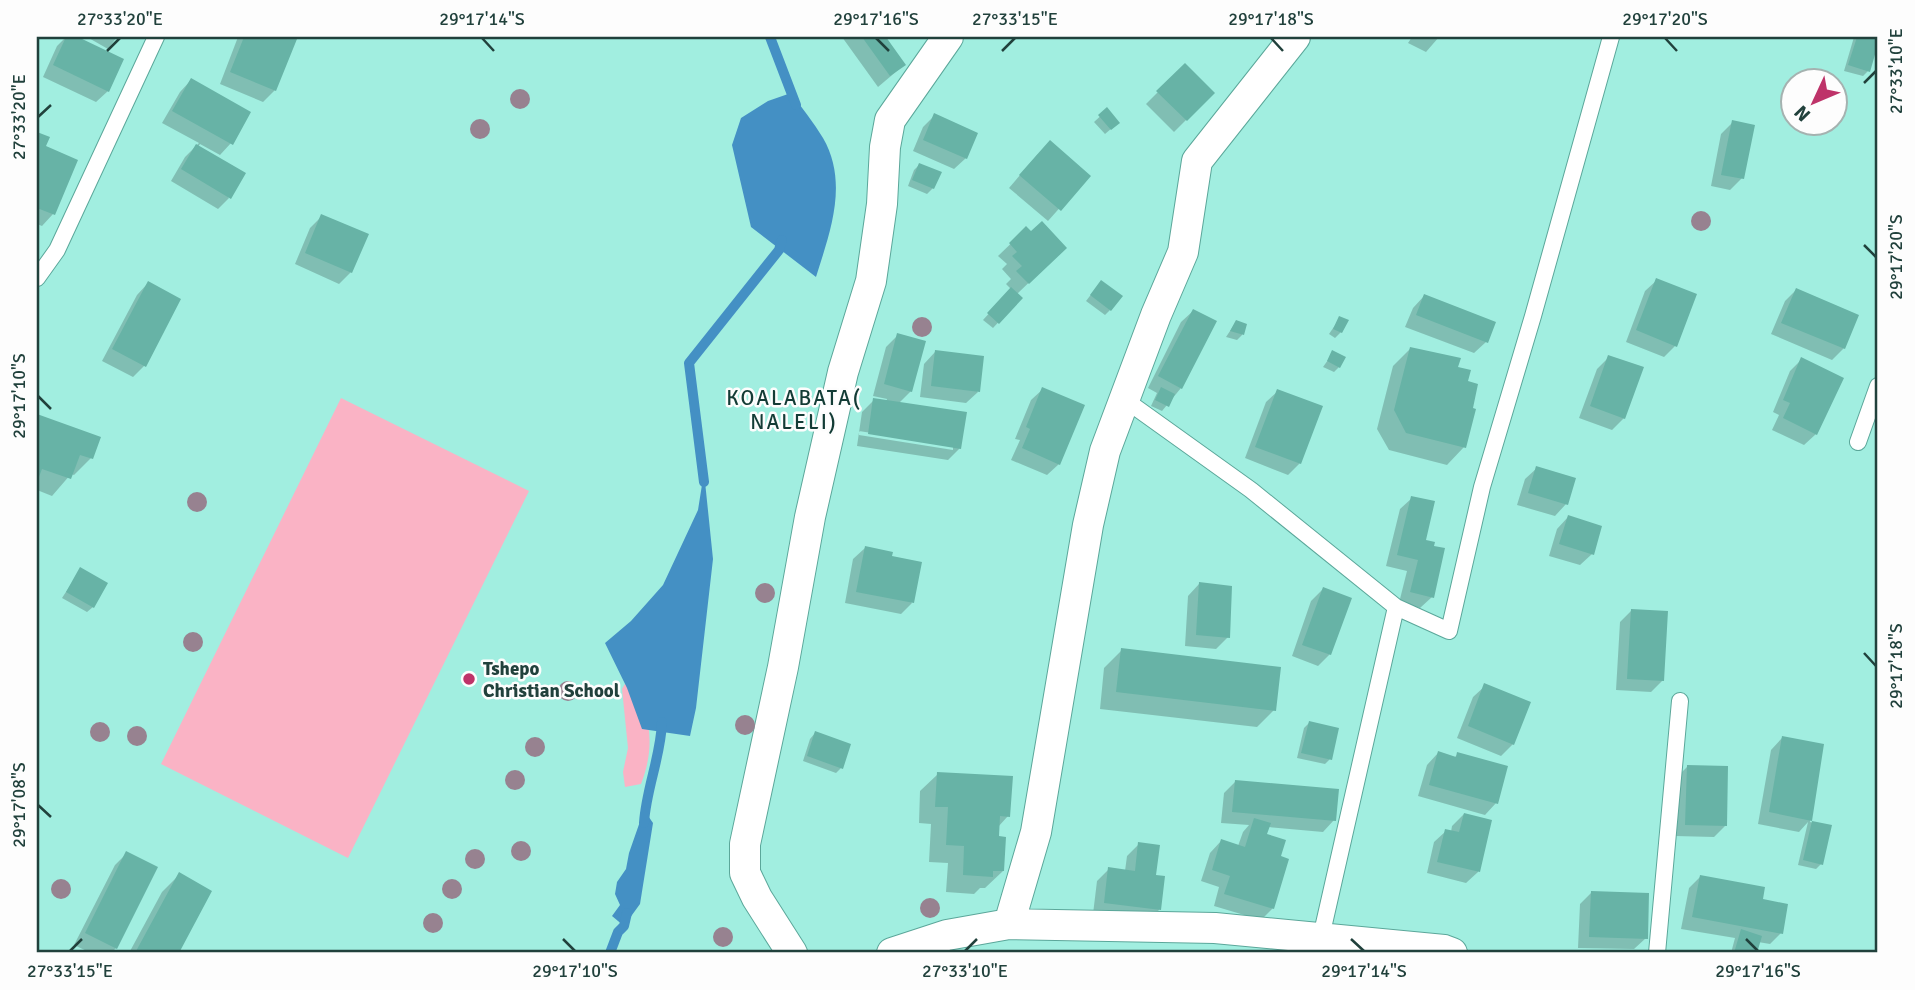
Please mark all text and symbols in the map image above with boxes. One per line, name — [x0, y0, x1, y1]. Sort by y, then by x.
text: 27°33'20"E — [77, 8, 163, 30]
text: 29°17'14"S — [439, 8, 525, 30]
text: 29°17'16"S — [833, 8, 919, 30]
text: 27°33'15"E — [972, 8, 1058, 30]
text: 29°17'18"S — [1228, 8, 1314, 30]
text: 29°17'20"S — [1622, 8, 1708, 30]
text: 27°33'10"E — [1885, 28, 1907, 114]
north arrow — [1778, 66, 1848, 136]
text: 27°33'20"E — [8, 74, 30, 160]
text: N — [1789, 100, 1816, 126]
text: 29°17'20"S — [1885, 214, 1907, 300]
text: 29°17'10"S — [8, 353, 30, 439]
district label: KOALABATA( NALELI) — [726, 385, 862, 435]
text: 29°17'18"S — [1885, 623, 1907, 709]
place label: Tshepo Christian School — [483, 657, 620, 703]
marker: Tshepo Christian School — [461, 671, 477, 687]
text: 29°17'08"S — [8, 762, 30, 848]
text: 27°33'15"E — [27, 960, 113, 982]
text: 29°17'10"S — [532, 960, 618, 982]
text: 27°33'10"E — [922, 960, 1008, 982]
text: 29°17'14"S — [1321, 960, 1407, 982]
text: 29°17'16"S — [1715, 960, 1801, 982]

